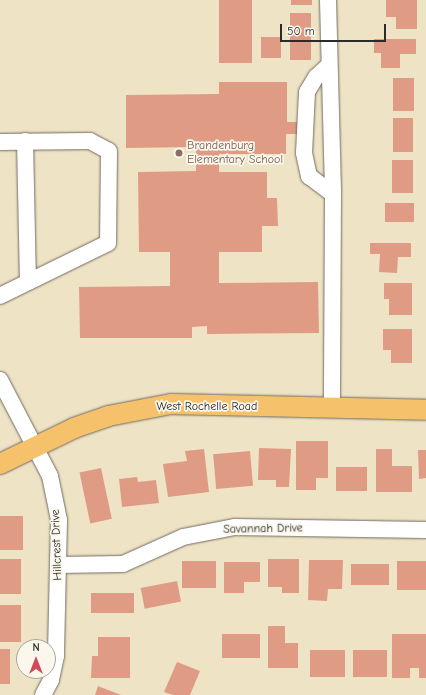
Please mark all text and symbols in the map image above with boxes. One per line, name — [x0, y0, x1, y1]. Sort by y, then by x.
scale bar — [282, 16, 388, 42]
text: 50 m — [287, 24, 315, 38]
place label: Brandenburg Elementary School — [187, 139, 283, 167]
marker: Brandenburg Elementary School — [174, 148, 184, 158]
street label: West Rochelle Road — [157, 400, 257, 414]
street label: Hillcrest Drive — [49, 509, 65, 581]
street label: Savannah Drive — [223, 521, 303, 537]
north arrow — [16, 639, 56, 679]
text: N — [32, 641, 40, 654]

